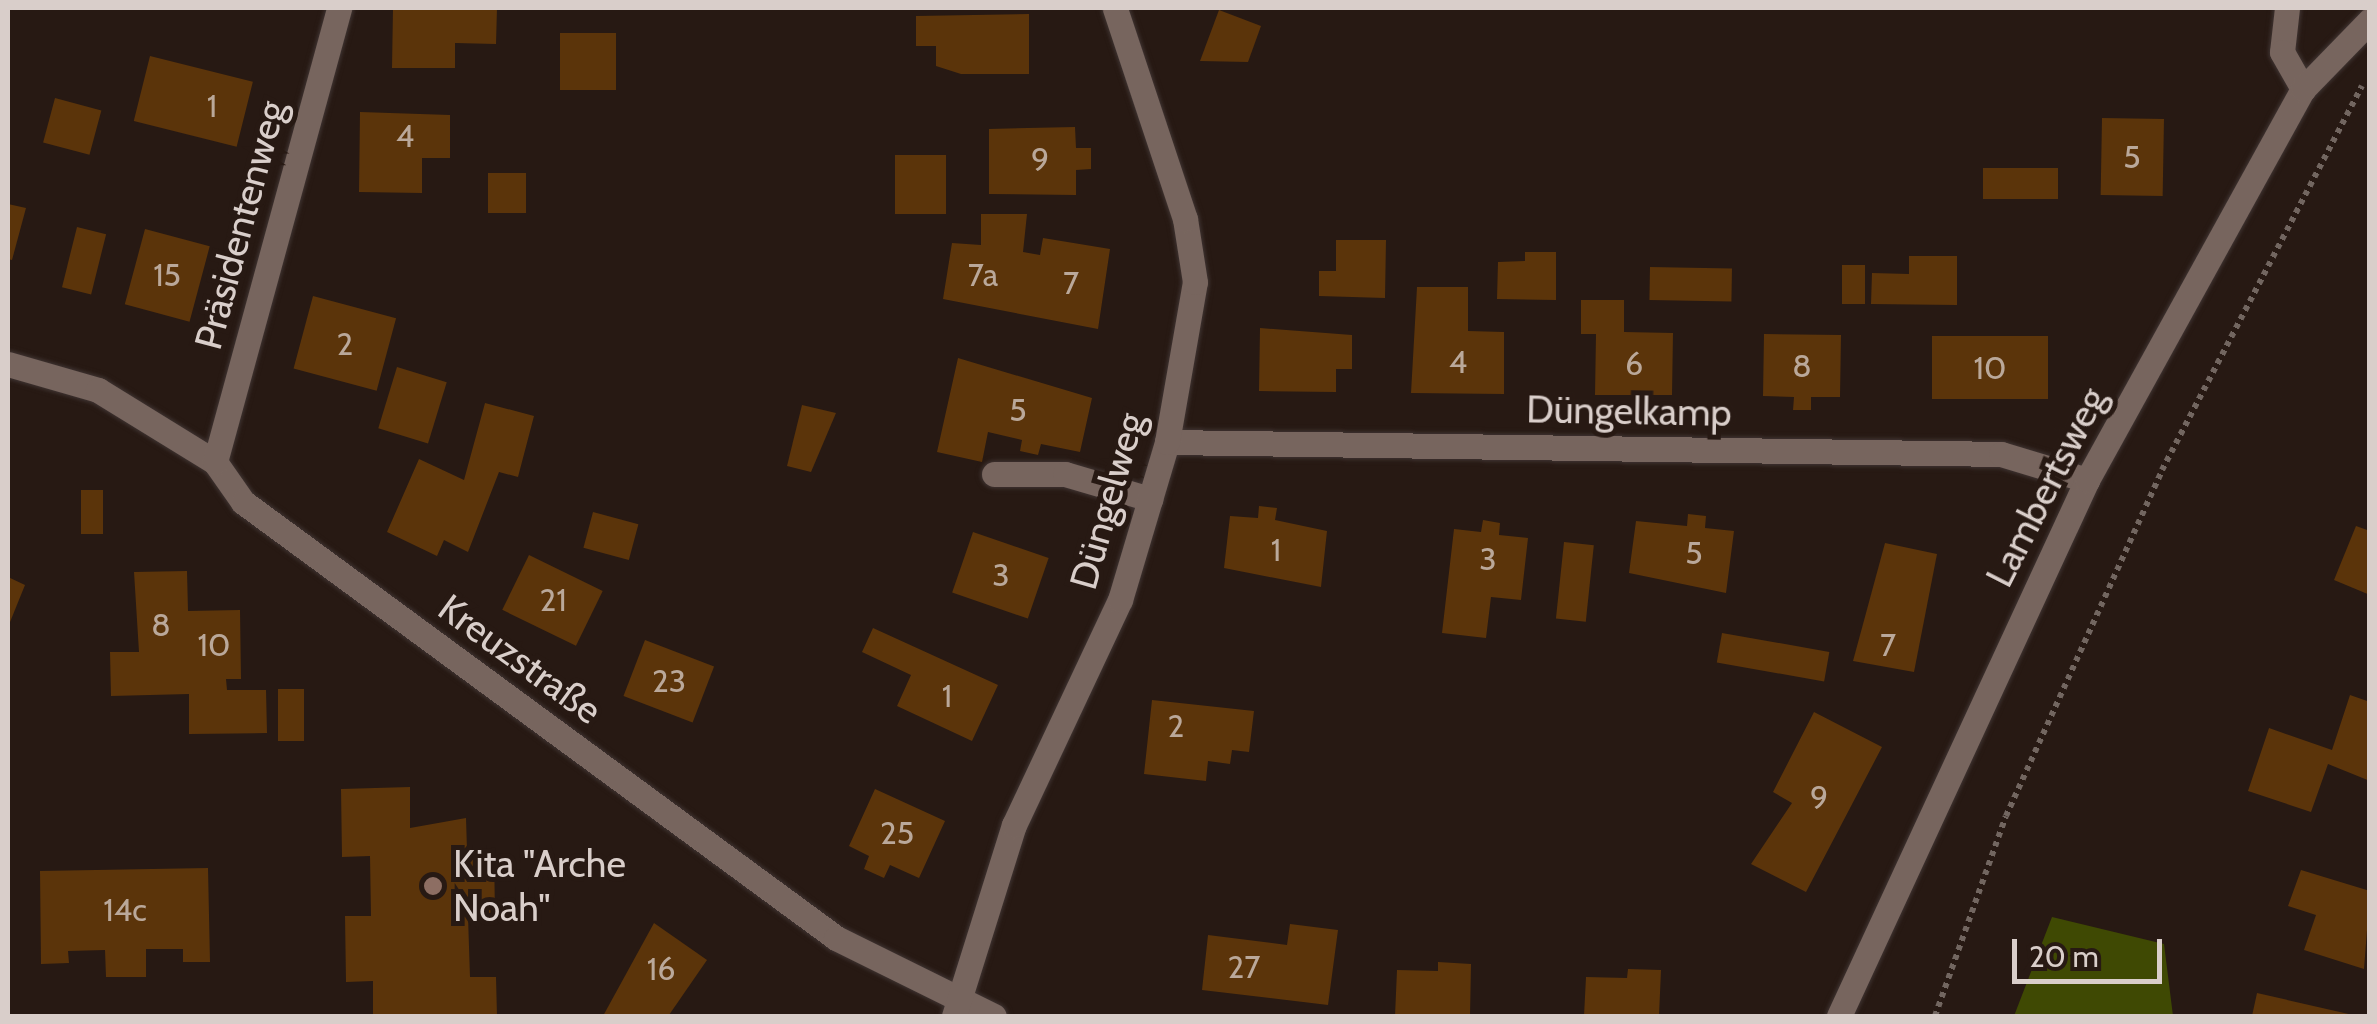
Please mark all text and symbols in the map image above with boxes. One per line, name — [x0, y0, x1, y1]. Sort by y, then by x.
house number: 1 — [207, 87, 217, 125]
street label: Präsidentenweg — [185, 96, 295, 354]
house number: 4 — [396, 117, 414, 155]
house number: 5 — [2123, 138, 2141, 176]
house number: 9 — [1031, 140, 1049, 178]
house number: 15 — [153, 256, 181, 294]
house number: 7a — [968, 256, 998, 294]
house number: 7 — [1063, 264, 1079, 302]
house number: 2 — [337, 325, 353, 363]
house number: 4 — [1449, 343, 1467, 381]
house number: 6 — [1625, 345, 1643, 383]
house number: 8 — [1792, 347, 1812, 385]
house number: 10 — [1974, 349, 2006, 387]
street label: Lambertsweg — [1976, 380, 2116, 594]
street label: Düngelkamp — [1526, 386, 1732, 436]
house number: 5 — [1009, 391, 1027, 429]
street label: Düngelweg — [1060, 408, 1154, 594]
house number: 1 — [1271, 531, 1281, 569]
house number: 5 — [1685, 534, 1703, 572]
house number: 3 — [1479, 540, 1497, 578]
house number: 3 — [992, 556, 1010, 594]
house number: 21 — [539, 581, 567, 619]
street label: Kreuzstraße — [430, 585, 610, 733]
house number: 8 — [151, 606, 171, 644]
house number: 10 — [198, 626, 230, 664]
house number: 7 — [1880, 626, 1896, 664]
house number: 23 — [652, 662, 686, 700]
house number: 1 — [942, 677, 952, 715]
house number: 2 — [1168, 707, 1184, 745]
house number: 9 — [1810, 778, 1828, 816]
house number: 25 — [880, 814, 914, 852]
place label: Kita "Arche Noah" — [453, 841, 626, 931]
marker: Kita "Arche Noah" — [422, 875, 444, 897]
house number: 14c — [103, 891, 147, 929]
scale bar — [2017, 919, 2167, 981]
text: 20 m — [2029, 938, 2099, 975]
house number: 27 — [1228, 948, 1260, 986]
house number: 16 — [647, 950, 675, 988]

